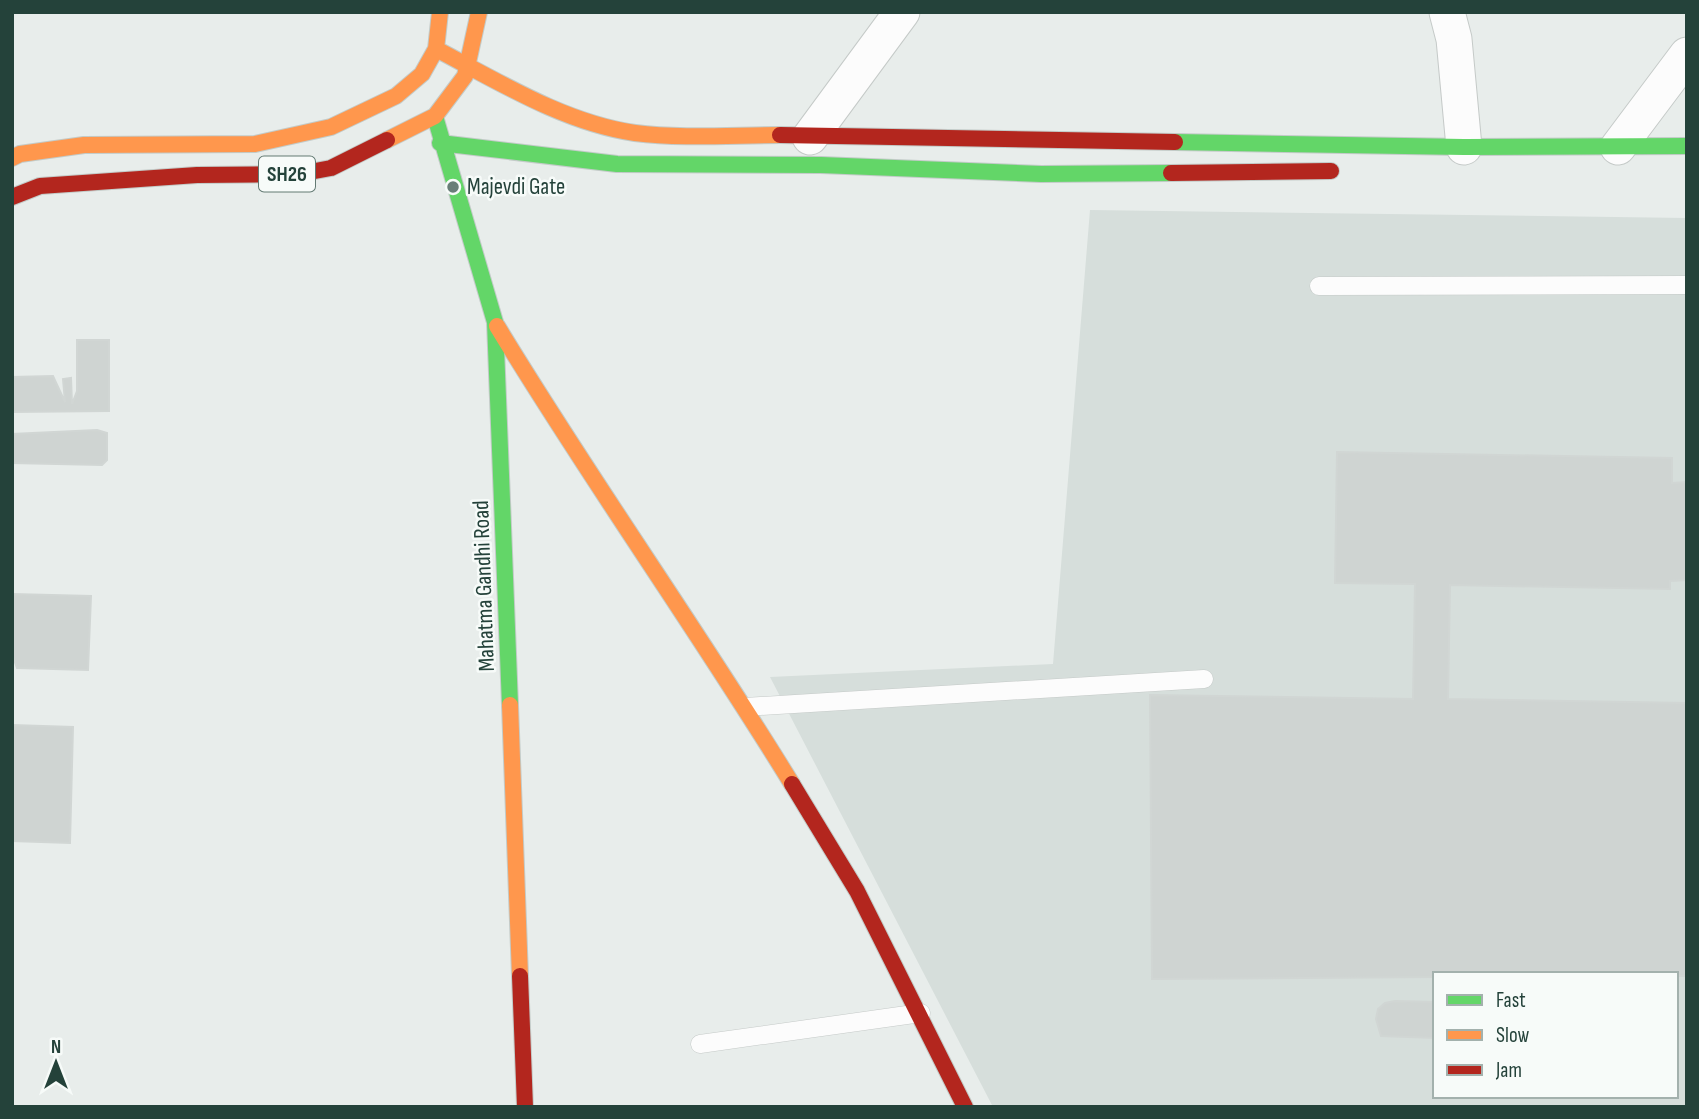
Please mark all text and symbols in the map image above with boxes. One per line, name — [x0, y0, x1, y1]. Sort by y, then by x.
road number: SH26 — [259, 156, 315, 192]
place label: Majevdi Gate — [467, 173, 565, 201]
marker: Majevdi Gate — [445, 179, 461, 195]
street label: Mahatma Gandhi Road — [467, 500, 501, 672]
legend — [1433, 972, 1678, 1098]
text: Fast — [1496, 988, 1526, 1013]
text: Slow — [1496, 1023, 1530, 1048]
north arrow — [21, 1028, 91, 1098]
text: N — [51, 1036, 61, 1059]
text: Jam — [1495, 1058, 1522, 1083]

